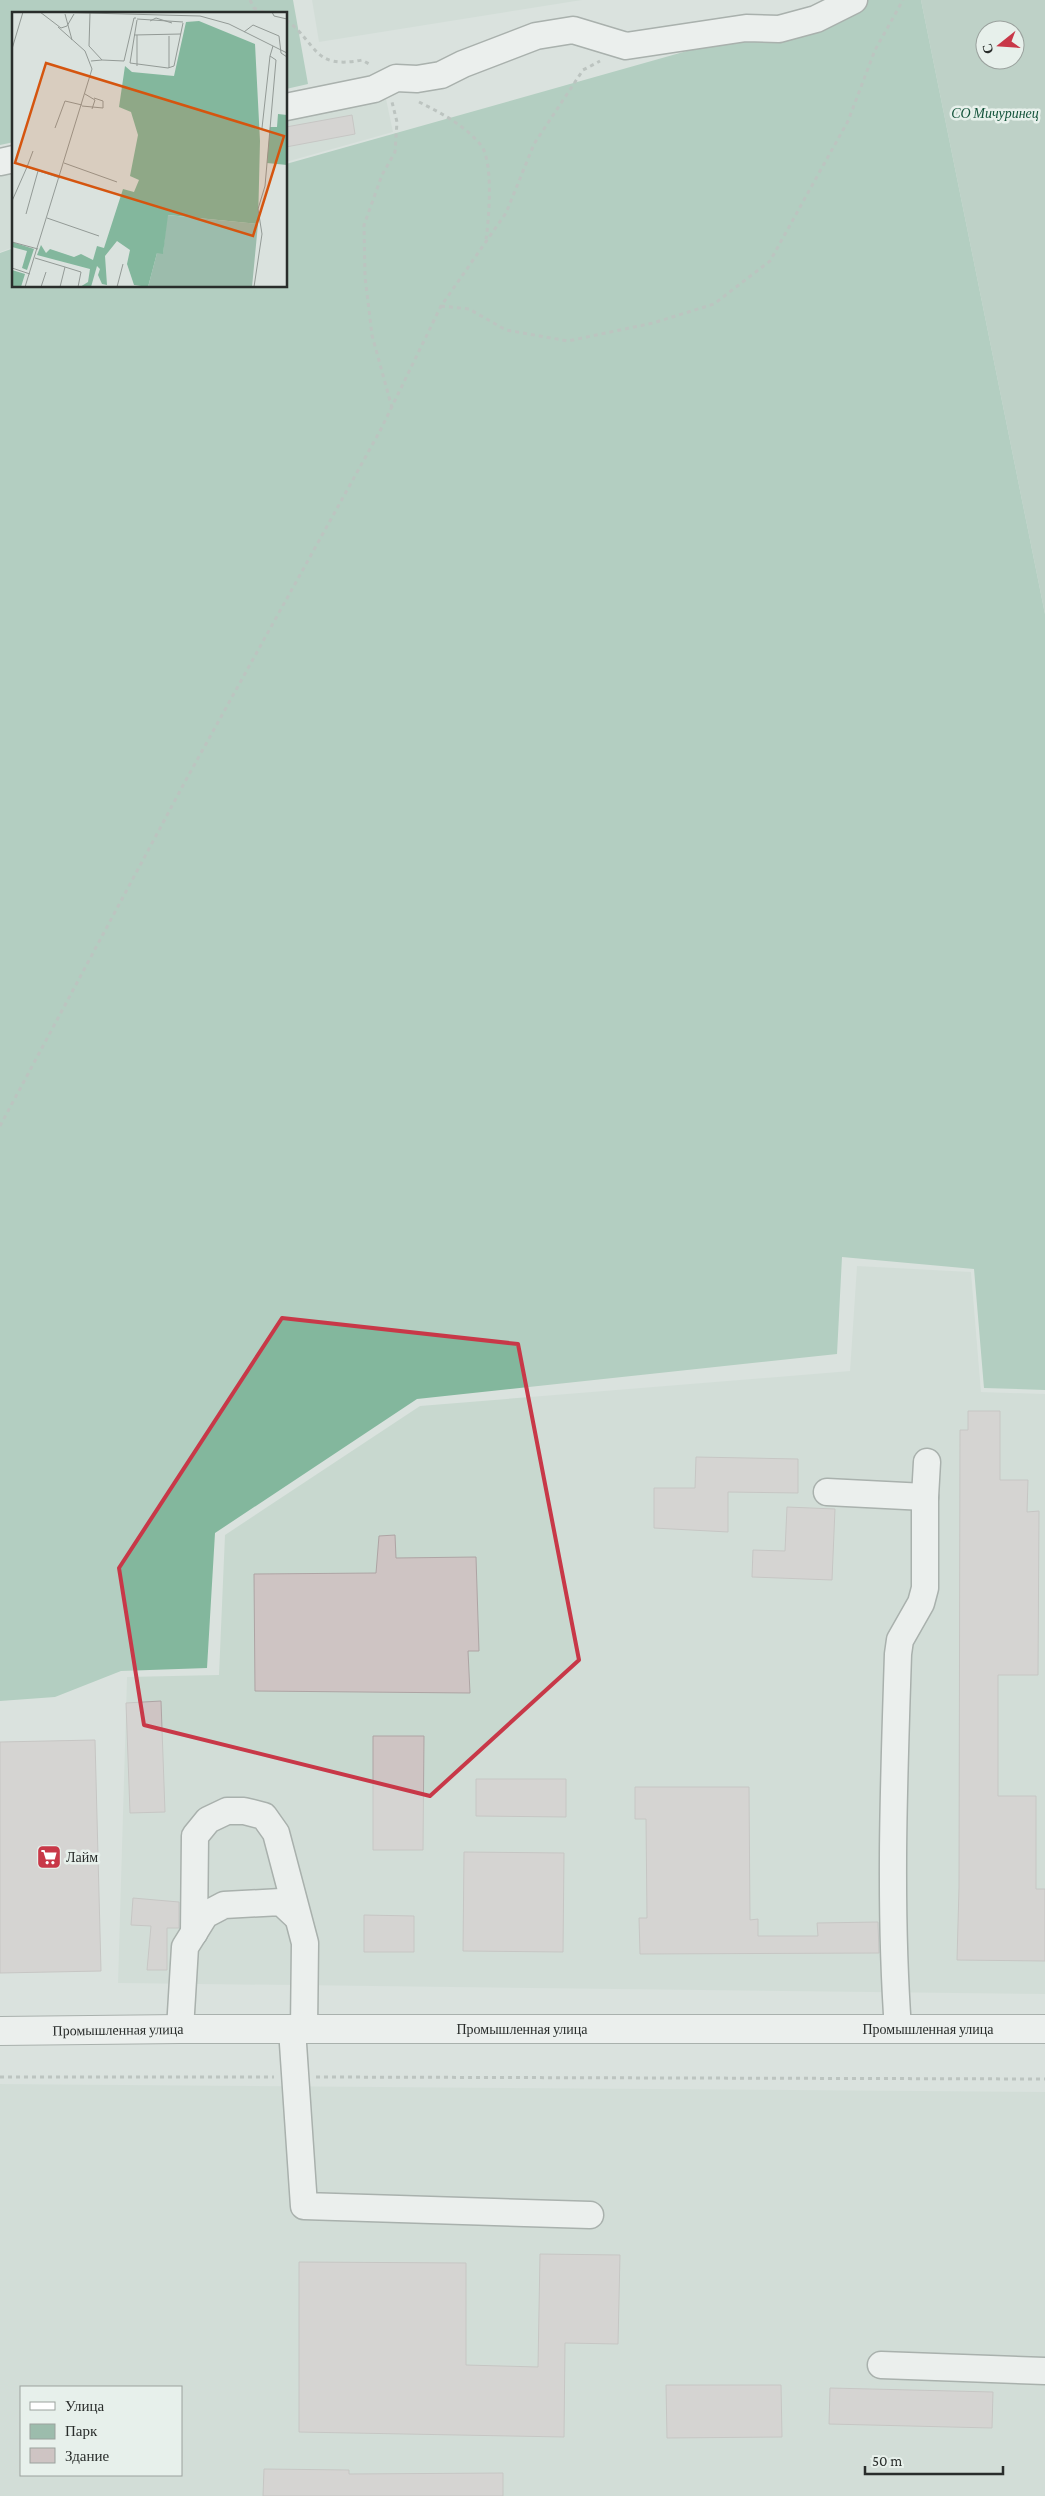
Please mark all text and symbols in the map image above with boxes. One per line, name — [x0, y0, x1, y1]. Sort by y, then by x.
inset map — [12, 12, 288, 288]
north arrow — [975, 20, 1025, 70]
text: С — [978, 42, 997, 56]
park label: СО Мичуринец — [951, 105, 1039, 121]
supermarket icon: Лайм — [36, 1844, 62, 1870]
place label: Лайм — [66, 1849, 98, 1865]
street label: Промышленная улица — [52, 2021, 184, 2038]
street label: Промышленная улица — [456, 2021, 588, 2037]
street label: Промышленная улица — [862, 2021, 994, 2037]
legend — [20, 2386, 182, 2476]
text: Улица — [65, 2398, 104, 2414]
text: Парк — [65, 2423, 98, 2439]
scale bar — [865, 2444, 1002, 2476]
text: Здание — [65, 2448, 109, 2464]
text: 50 m — [872, 2453, 902, 2469]

